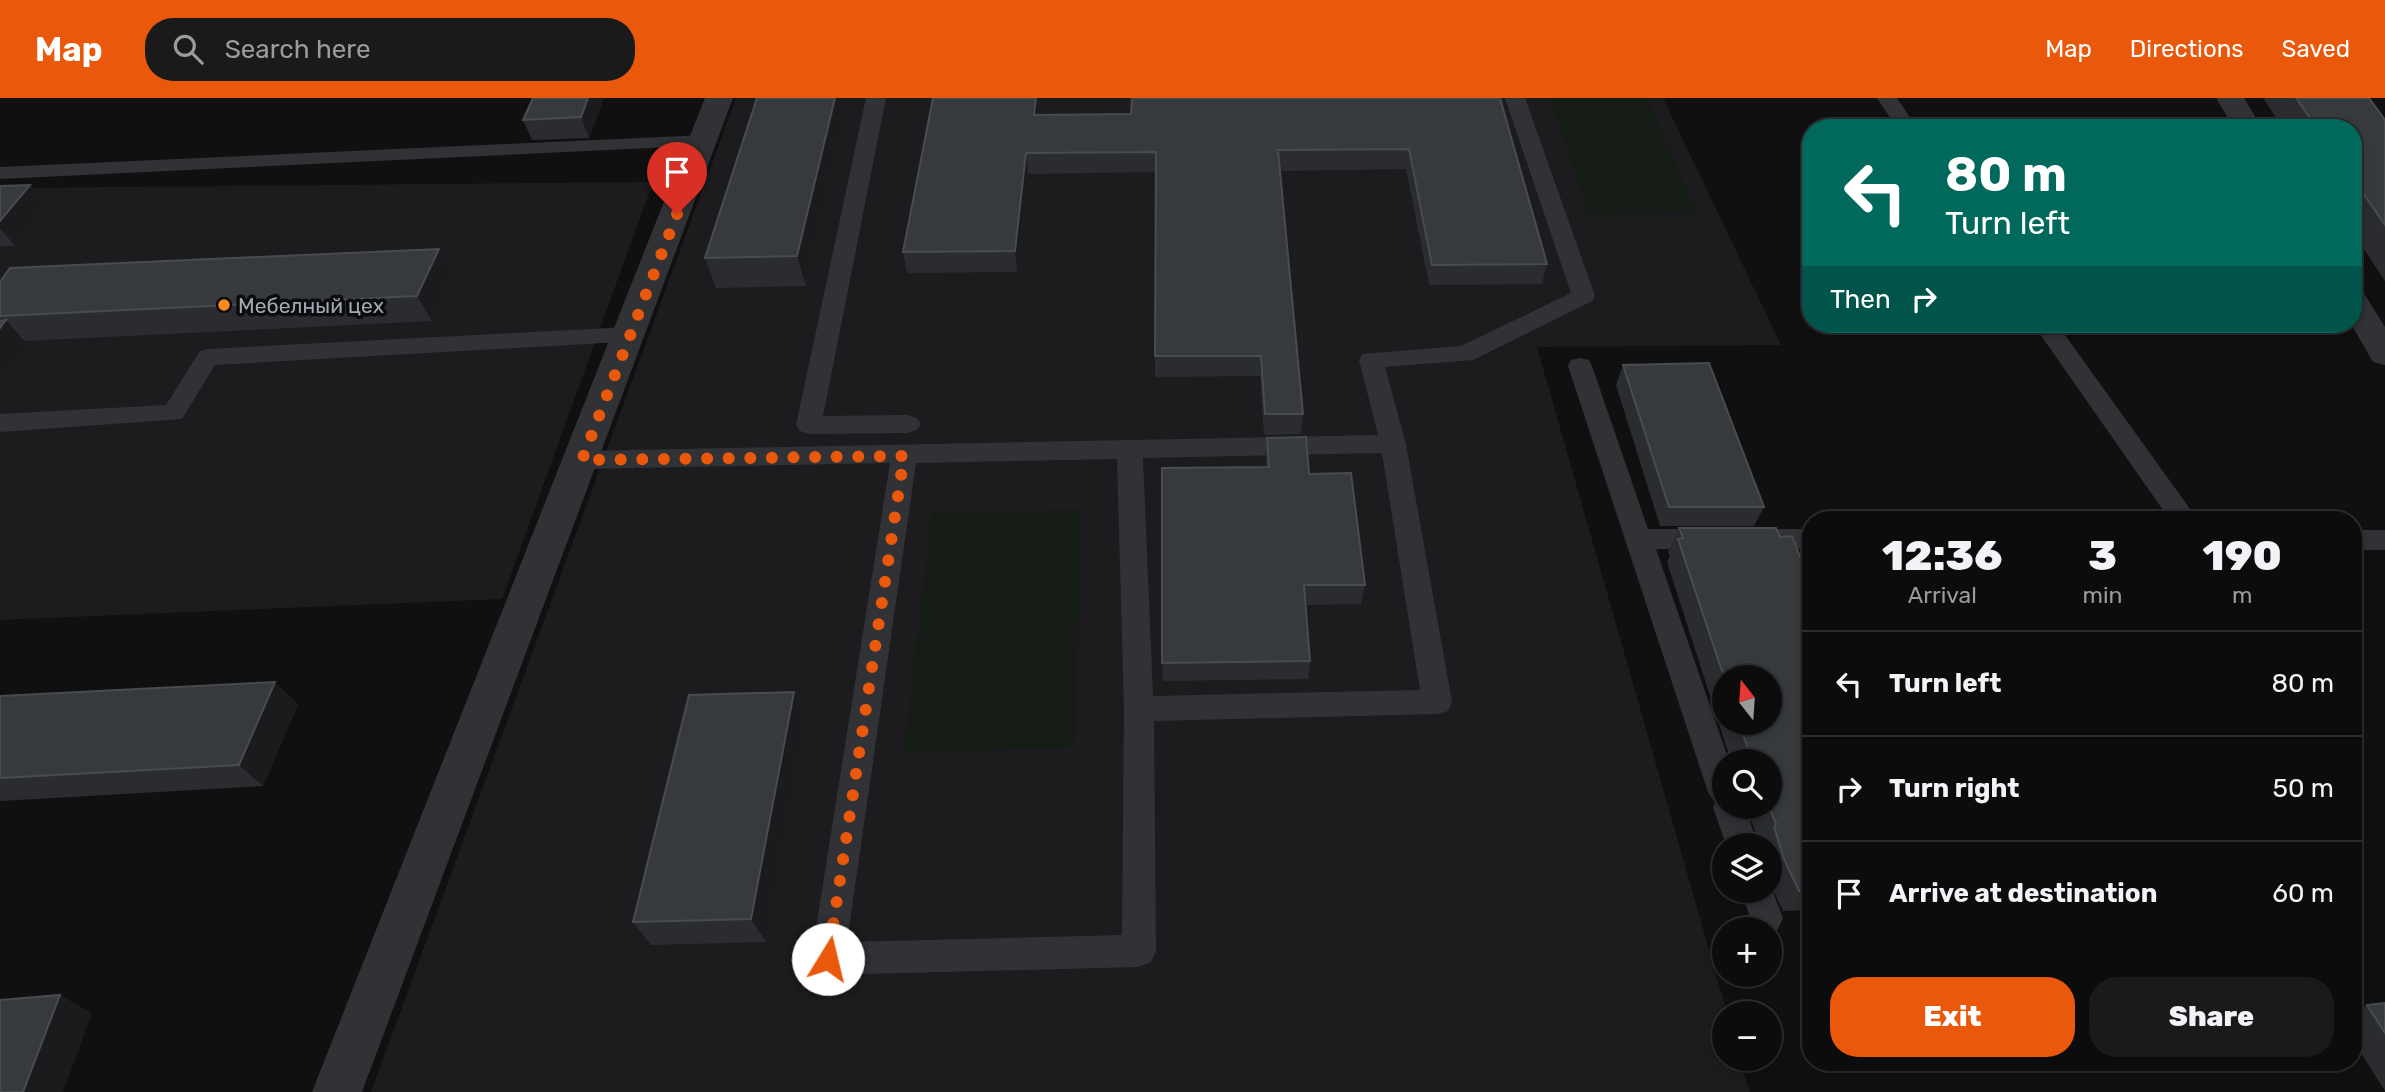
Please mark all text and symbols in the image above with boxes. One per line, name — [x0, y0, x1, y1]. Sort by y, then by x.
search box — [145, 18, 635, 81]
text: Map — [35, 30, 103, 69]
icon: search — [169, 30, 207, 68]
text: Search here — [225, 34, 370, 65]
text: Map — [2045, 35, 2092, 63]
text: Directions — [2130, 35, 2243, 63]
text: Saved — [2281, 35, 2350, 63]
pin — [647, 142, 707, 214]
text: 80 m — [1945, 145, 2067, 203]
icon: left — [1830, 147, 1921, 238]
icon: arrive — [658, 153, 696, 191]
text: Turn left — [1945, 204, 2070, 242]
icon: right — [1905, 280, 1943, 318]
text: Then — [1830, 284, 1891, 315]
place label: Мебелный цех — [238, 293, 384, 318]
marker: Мебелный цех — [216, 297, 232, 313]
text: 12:36 — [1882, 531, 2002, 581]
text: 3 — [2088, 531, 2117, 581]
text: 190 — [2203, 531, 2282, 581]
text: Arrival — [1908, 581, 1977, 609]
text: min — [2083, 581, 2123, 609]
text: m — [2232, 581, 2252, 609]
north arrow — [1712, 665, 1782, 735]
map controls — [1712, 665, 1782, 1071]
icon: left — [1830, 665, 1868, 703]
text: Turn left — [1889, 668, 2001, 699]
text: 80 m — [2271, 668, 2334, 699]
button: search — [1712, 749, 1782, 819]
icon: right — [1830, 770, 1868, 808]
text: Turn right — [1889, 773, 2019, 804]
text: 50 m — [2273, 773, 2334, 804]
button: layers — [1712, 833, 1782, 903]
icon: arrive — [1830, 875, 1868, 913]
text: Arrive at destination — [1889, 878, 2157, 909]
text: 60 m — [2272, 878, 2334, 909]
button: + — [1712, 917, 1782, 987]
position arrow — [791, 922, 865, 996]
button: Exit — [1830, 977, 2075, 1057]
button: Share — [2089, 977, 2334, 1057]
button: − — [1712, 1001, 1782, 1071]

